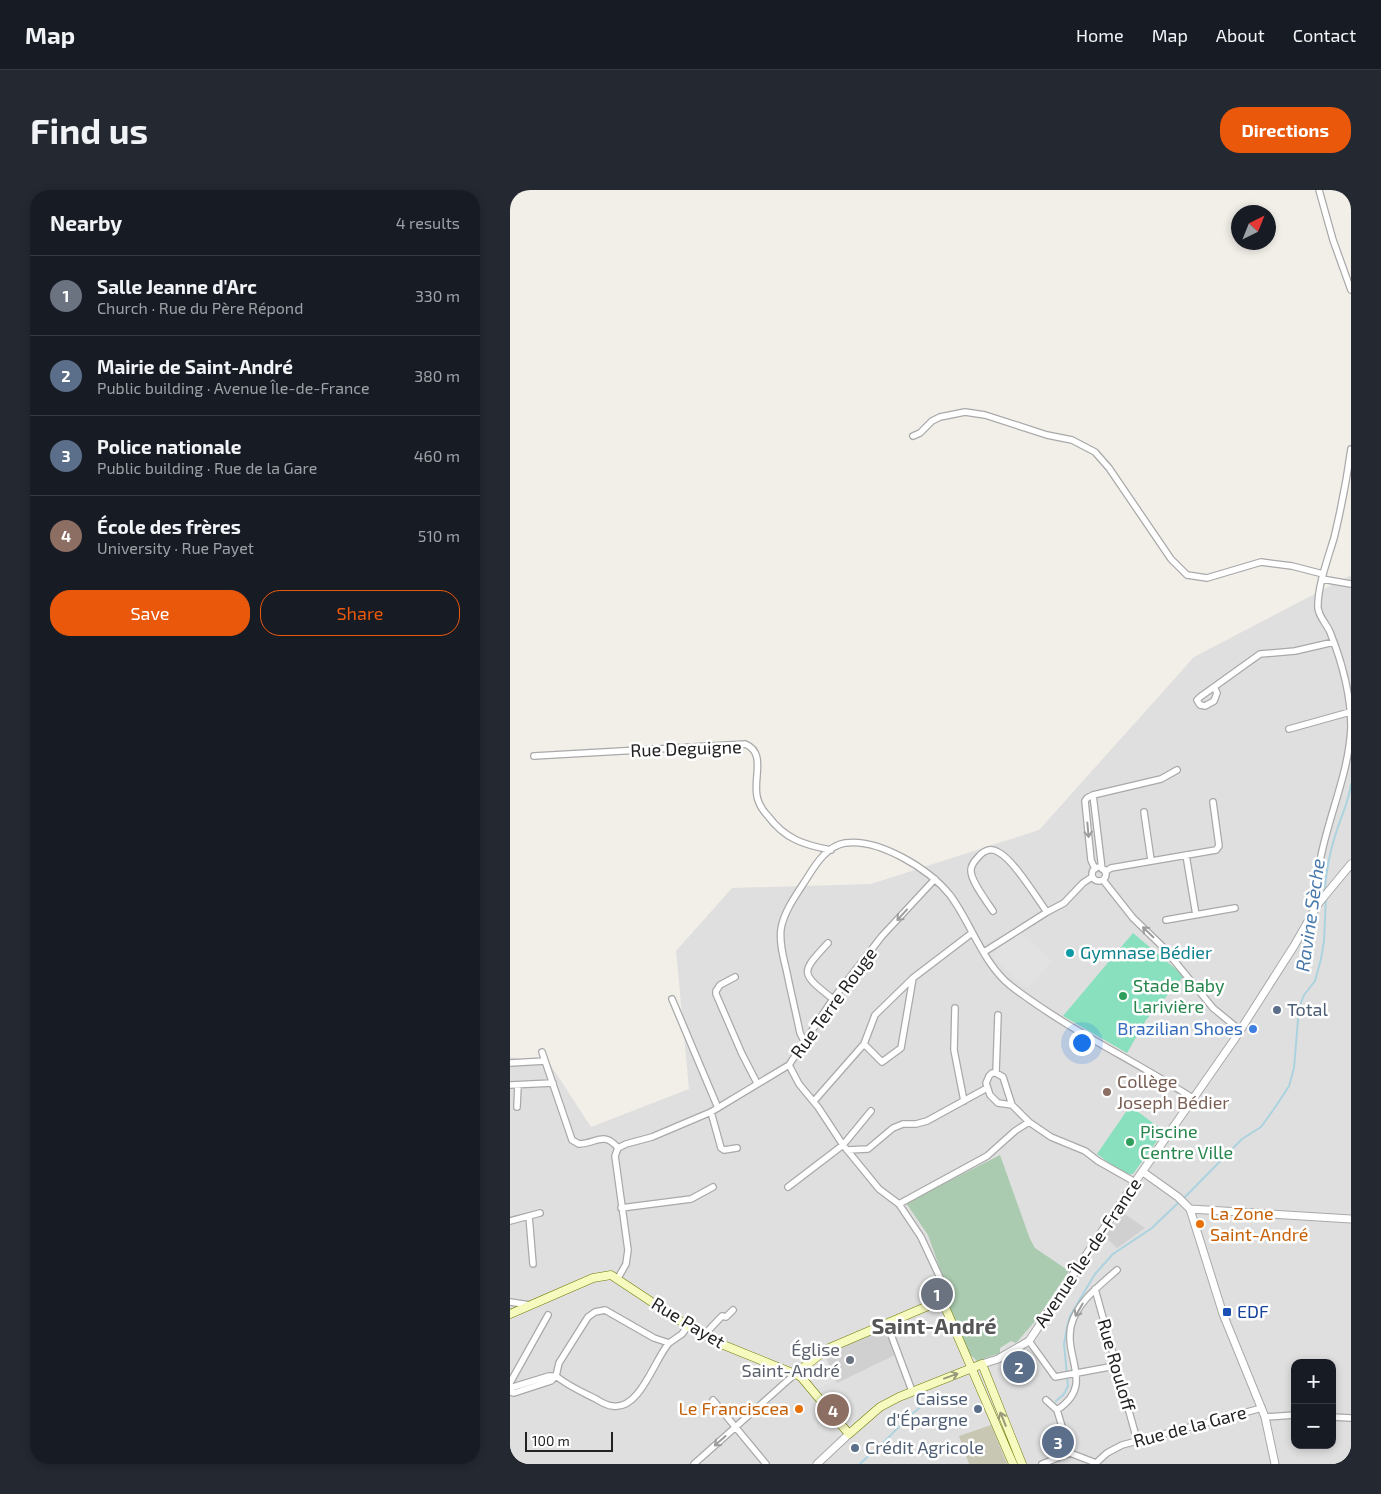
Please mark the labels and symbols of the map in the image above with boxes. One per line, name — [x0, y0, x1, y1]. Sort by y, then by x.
north arrow — [1231, 205, 1276, 250]
street label: Rue Deguigne — [630, 735, 742, 761]
one-way arrow — [1083, 822, 1093, 838]
water label: Ravine Sèche — [1290, 857, 1329, 973]
one-way arrow — [896, 909, 908, 921]
one-way arrow — [1141, 926, 1154, 938]
place label: Gymnase Bédier — [1080, 941, 1212, 963]
street label: Rue Terre Rouge — [786, 943, 881, 1062]
marker: Gymnase Bédier — [1064, 947, 1076, 959]
place label: Stade Baby Larivière — [1133, 974, 1225, 1017]
marker: Stade Baby Larivière — [1117, 990, 1129, 1002]
place label: Total — [1287, 998, 1328, 1020]
marker: Total — [1271, 1004, 1283, 1016]
place label: Brazilian Shoes — [1117, 1017, 1243, 1039]
marker: Brazilian Shoes — [1247, 1023, 1259, 1035]
your location — [1069, 1030, 1095, 1056]
place label: Collège Joseph Bédier — [1117, 1070, 1230, 1113]
marker: Collège Joseph Bédier — [1101, 1086, 1113, 1098]
place label: Piscine Centre Ville — [1140, 1120, 1233, 1163]
marker: Piscine Centre Ville — [1124, 1136, 1136, 1148]
street label: Avenue Île-de-France — [1029, 1174, 1145, 1331]
place label: La Zone Saint-André — [1210, 1202, 1308, 1245]
marker: La Zone Saint-André — [1194, 1218, 1206, 1230]
pin: 1 — [921, 1275, 953, 1313]
street label: Rue Payet — [648, 1292, 729, 1353]
place label: EDF — [1237, 1300, 1269, 1322]
one-way arrow — [1074, 1302, 1084, 1317]
marker: EDF — [1221, 1306, 1233, 1318]
district label: Saint-André — [871, 1312, 997, 1338]
street label: Rue Rouloff — [1093, 1316, 1141, 1415]
place label: Église Saint-André — [742, 1338, 840, 1381]
pin: 2 — [1003, 1348, 1035, 1386]
marker: Église Saint-André — [844, 1354, 856, 1366]
one-way arrow — [943, 1371, 958, 1380]
place label: Caisse d'Épargne — [886, 1387, 968, 1430]
pin: 4 — [817, 1391, 849, 1429]
place label: Le Franciscea — [679, 1397, 789, 1419]
street label: Rue de la Gare — [1131, 1400, 1249, 1452]
marker: Le Franciscea — [793, 1403, 805, 1415]
marker: Caisse d'Épargne — [972, 1403, 984, 1415]
one-way arrow — [998, 1412, 1007, 1427]
pin: 3 — [1042, 1423, 1074, 1461]
scale bar — [525, 1429, 612, 1452]
one-way arrow — [714, 1435, 727, 1446]
place label: Crédit Agricole — [865, 1436, 984, 1458]
marker: Crédit Agricole — [849, 1442, 861, 1454]

